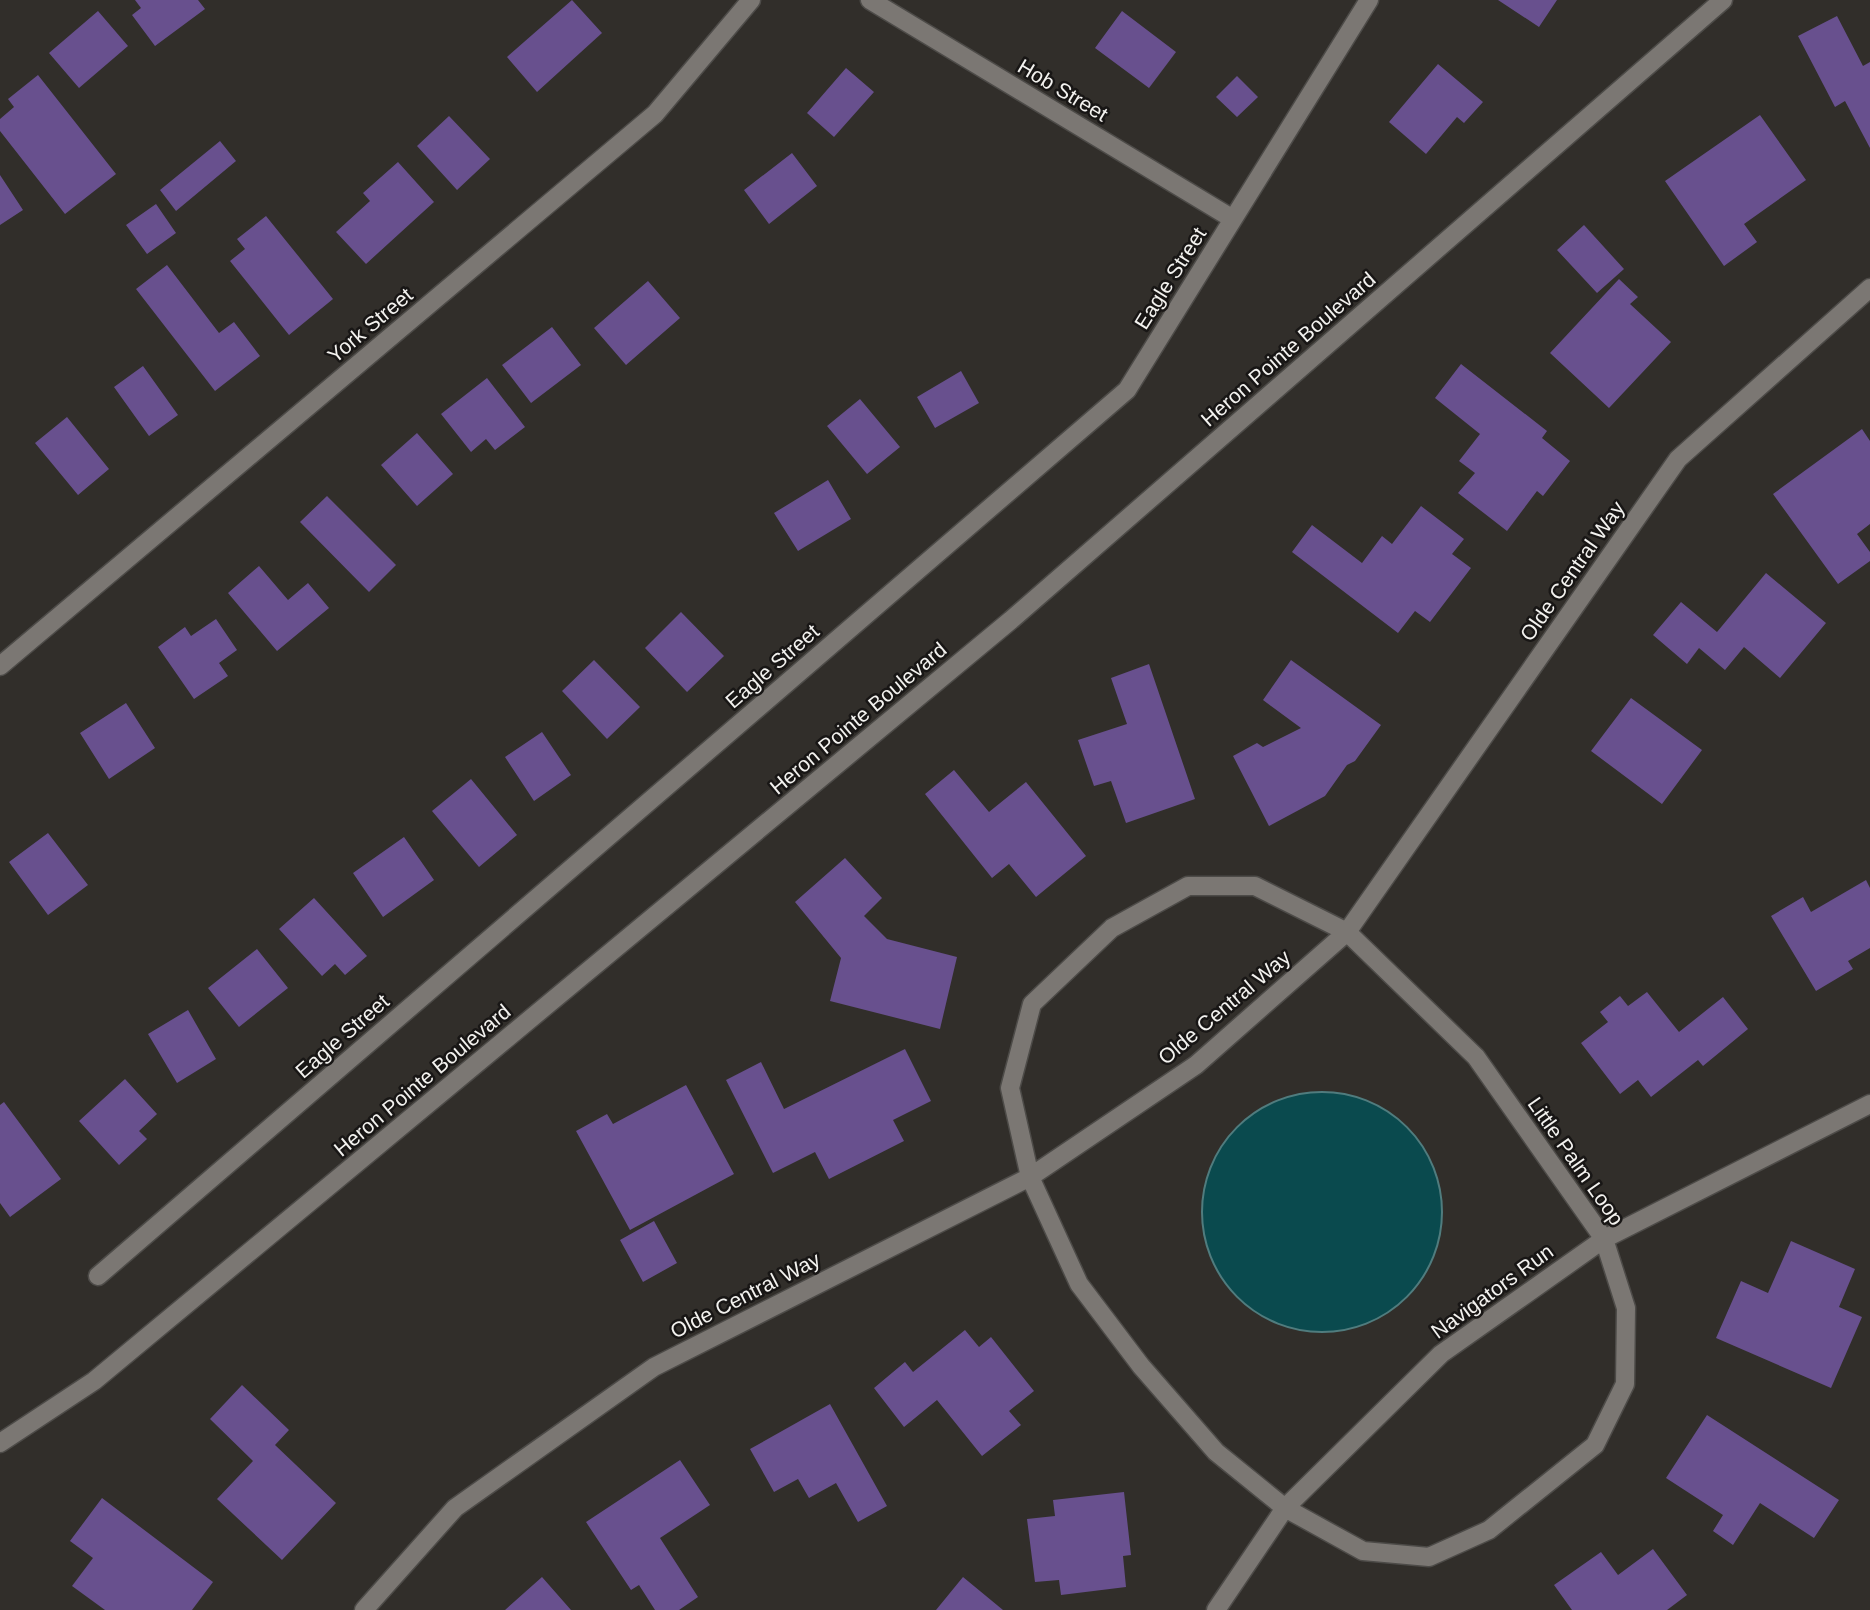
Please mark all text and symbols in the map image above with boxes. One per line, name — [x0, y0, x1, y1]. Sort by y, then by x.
street label: Hob Street — [1014, 54, 1112, 126]
street label: Eagle Street — [1130, 223, 1210, 333]
street label: Heron Pointe Boulevard — [1196, 267, 1380, 431]
street label: York Street — [323, 283, 417, 367]
street label: Olde Central Way — [1515, 496, 1629, 645]
street label: Eagle Street — [721, 619, 823, 713]
street label: Heron Pointe Boulevard — [765, 638, 951, 798]
street label: Olde Central Way — [1153, 945, 1295, 1069]
street label: Eagle Street — [291, 989, 393, 1083]
street label: Heron Pointe Boulevard — [329, 1000, 515, 1160]
street label: Little Palm Loop — [1523, 1093, 1629, 1229]
street label: Navigators Run — [1427, 1239, 1557, 1343]
street label: Olde Central Way — [666, 1247, 824, 1343]

